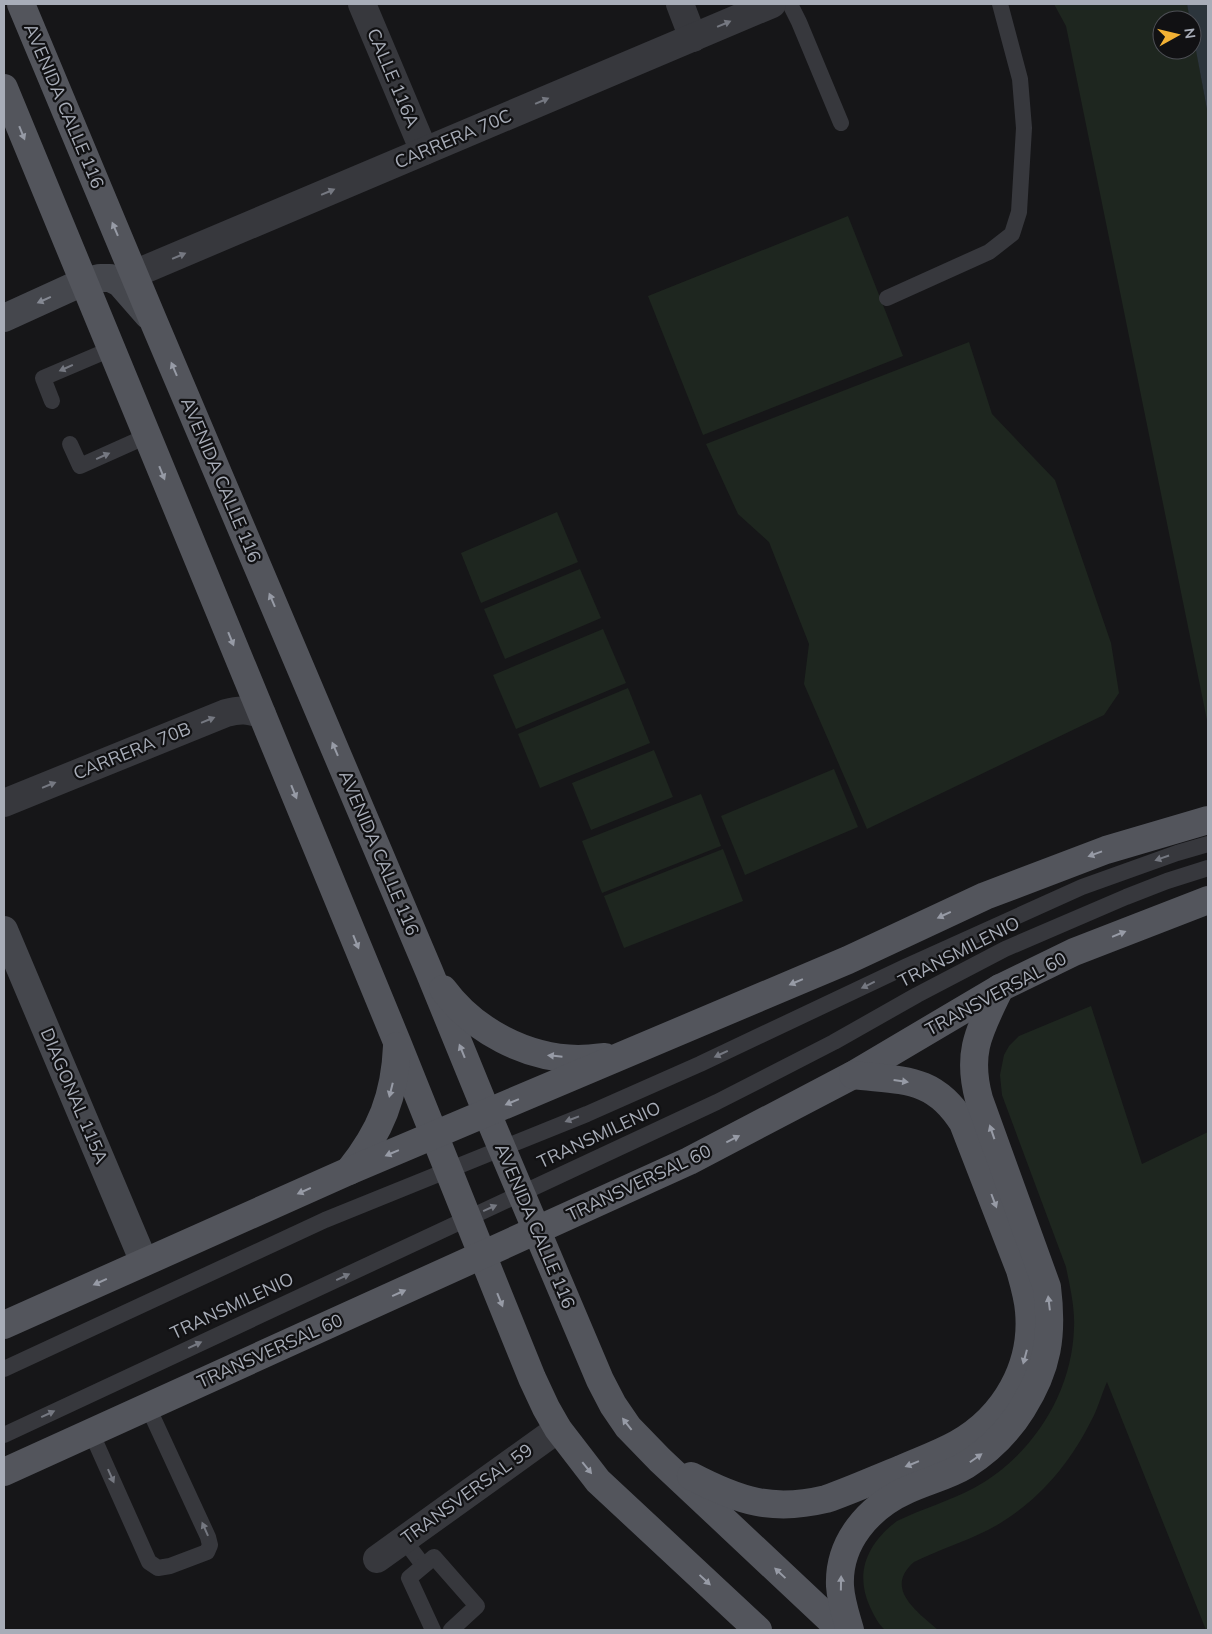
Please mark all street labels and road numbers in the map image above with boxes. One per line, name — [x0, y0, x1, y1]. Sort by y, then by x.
street label: AVENIDA CALLE 116 — [19, 20, 110, 192]
street label: CALLE 116A — [362, 25, 425, 131]
street label: CARRERA 70C — [391, 104, 515, 174]
street label: AVENIDA CALLE 116 — [176, 394, 267, 566]
street label: CARRERA 70B — [70, 717, 194, 785]
street label: AVENIDA CALLE 116 — [334, 767, 425, 939]
street label: TRANSMILENIO — [894, 911, 1023, 992]
street label: TRANSVERSAL 60 — [921, 947, 1070, 1041]
street label: DIAGONAL 115A — [36, 1025, 113, 1167]
street label: TRANSMILENIO — [533, 1096, 664, 1173]
street label: TRANSVERSAL 60 — [563, 1139, 715, 1226]
street label: AVENIDA CALLE 116 — [490, 1140, 581, 1312]
street label: TRANSMILENIO — [166, 1267, 297, 1344]
street label: TRANSVERSAL 60 — [193, 1308, 346, 1393]
street label: TRANSVERSAL 59 — [396, 1438, 537, 1549]

